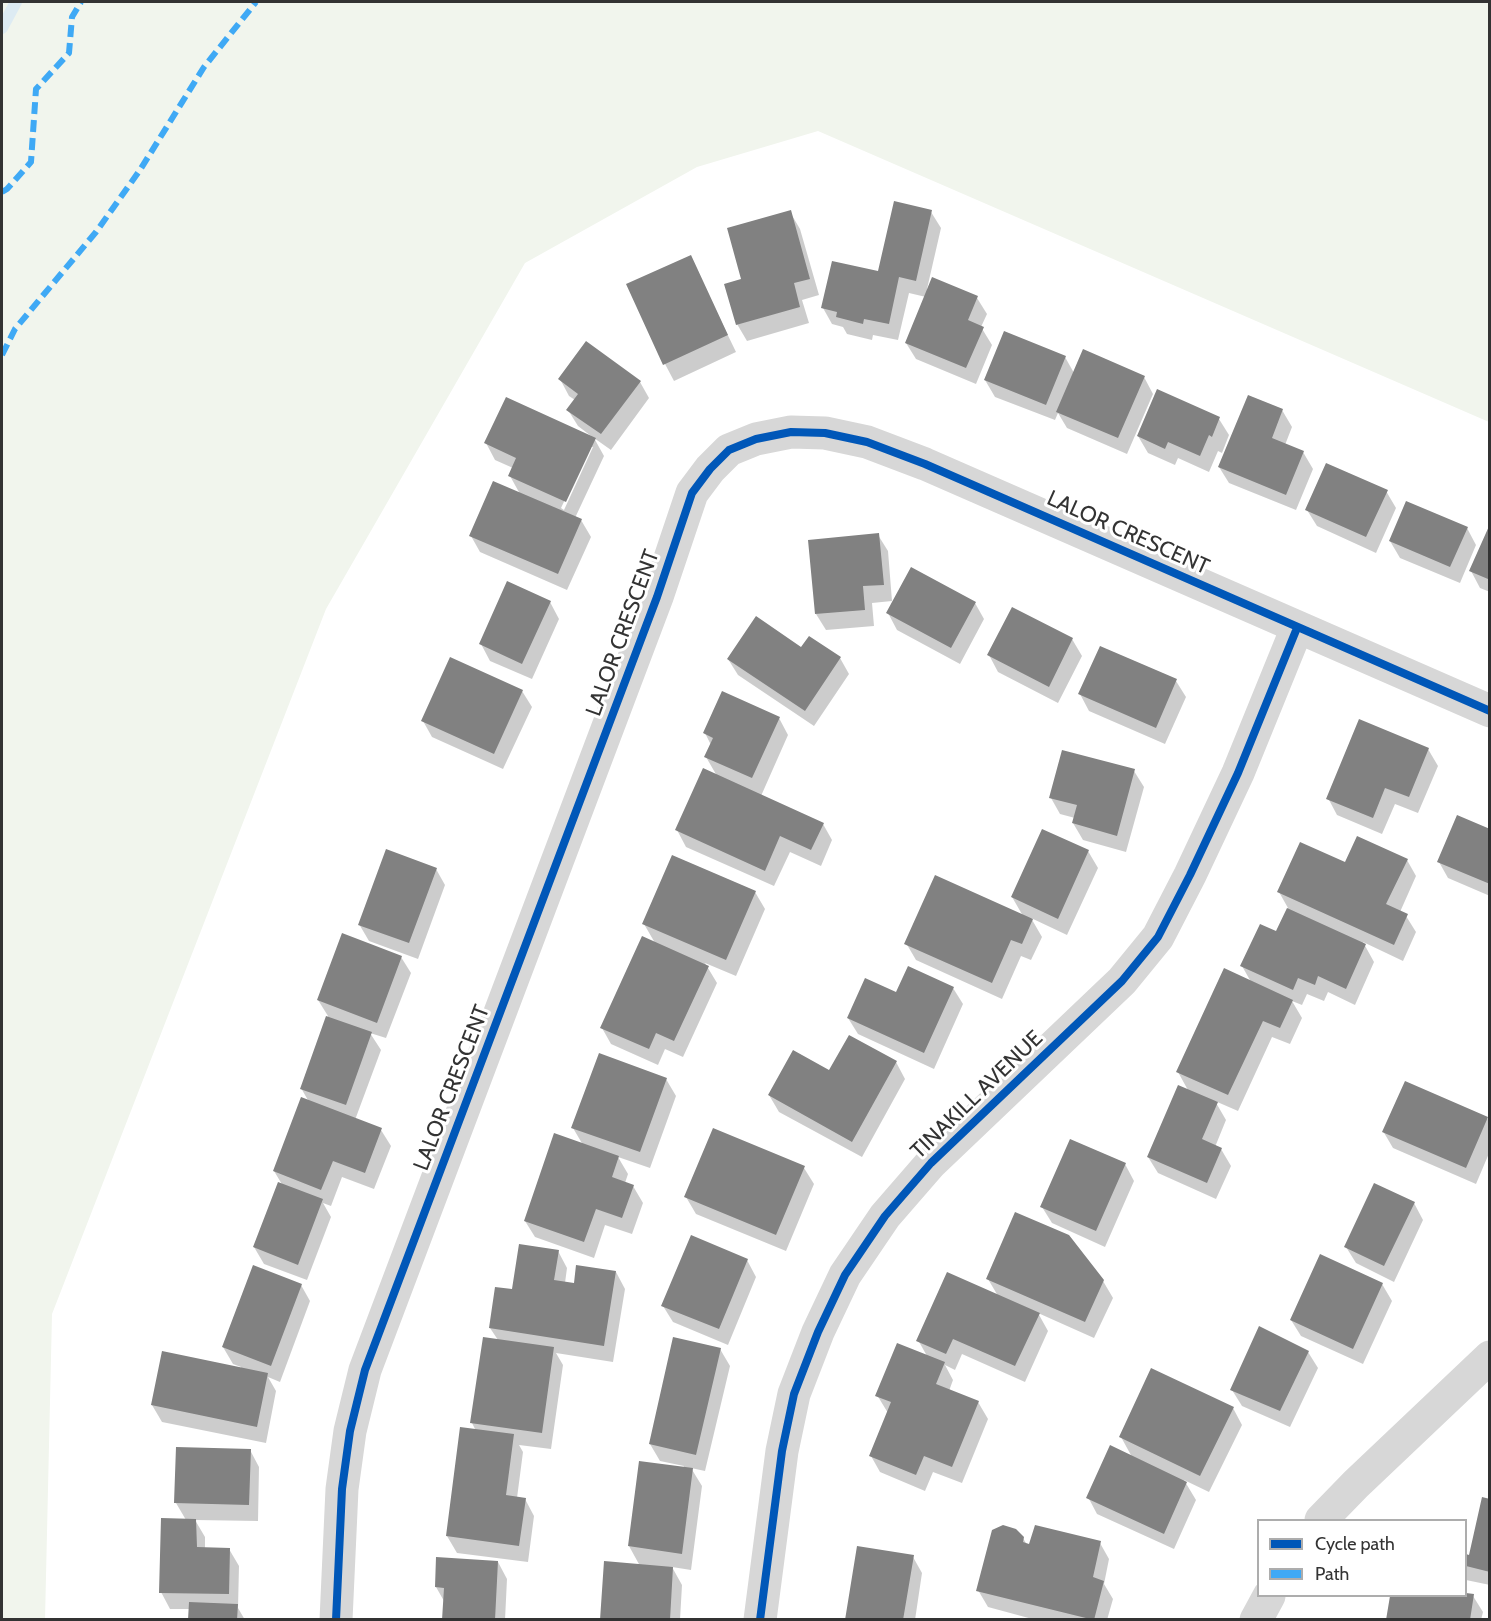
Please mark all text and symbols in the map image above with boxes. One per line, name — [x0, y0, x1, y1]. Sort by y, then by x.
street label: LALOR CRESCENT — [1043, 485, 1213, 581]
street label: LALOR CRESCENT — [581, 546, 665, 720]
street label: LALOR CRESCENT — [408, 1002, 496, 1174]
street label: TINAKILL AVENUE — [906, 1025, 1048, 1165]
legend — [1257, 1519, 1467, 1597]
text: Cycle path — [1315, 1533, 1395, 1555]
text: Path — [1315, 1563, 1349, 1585]

